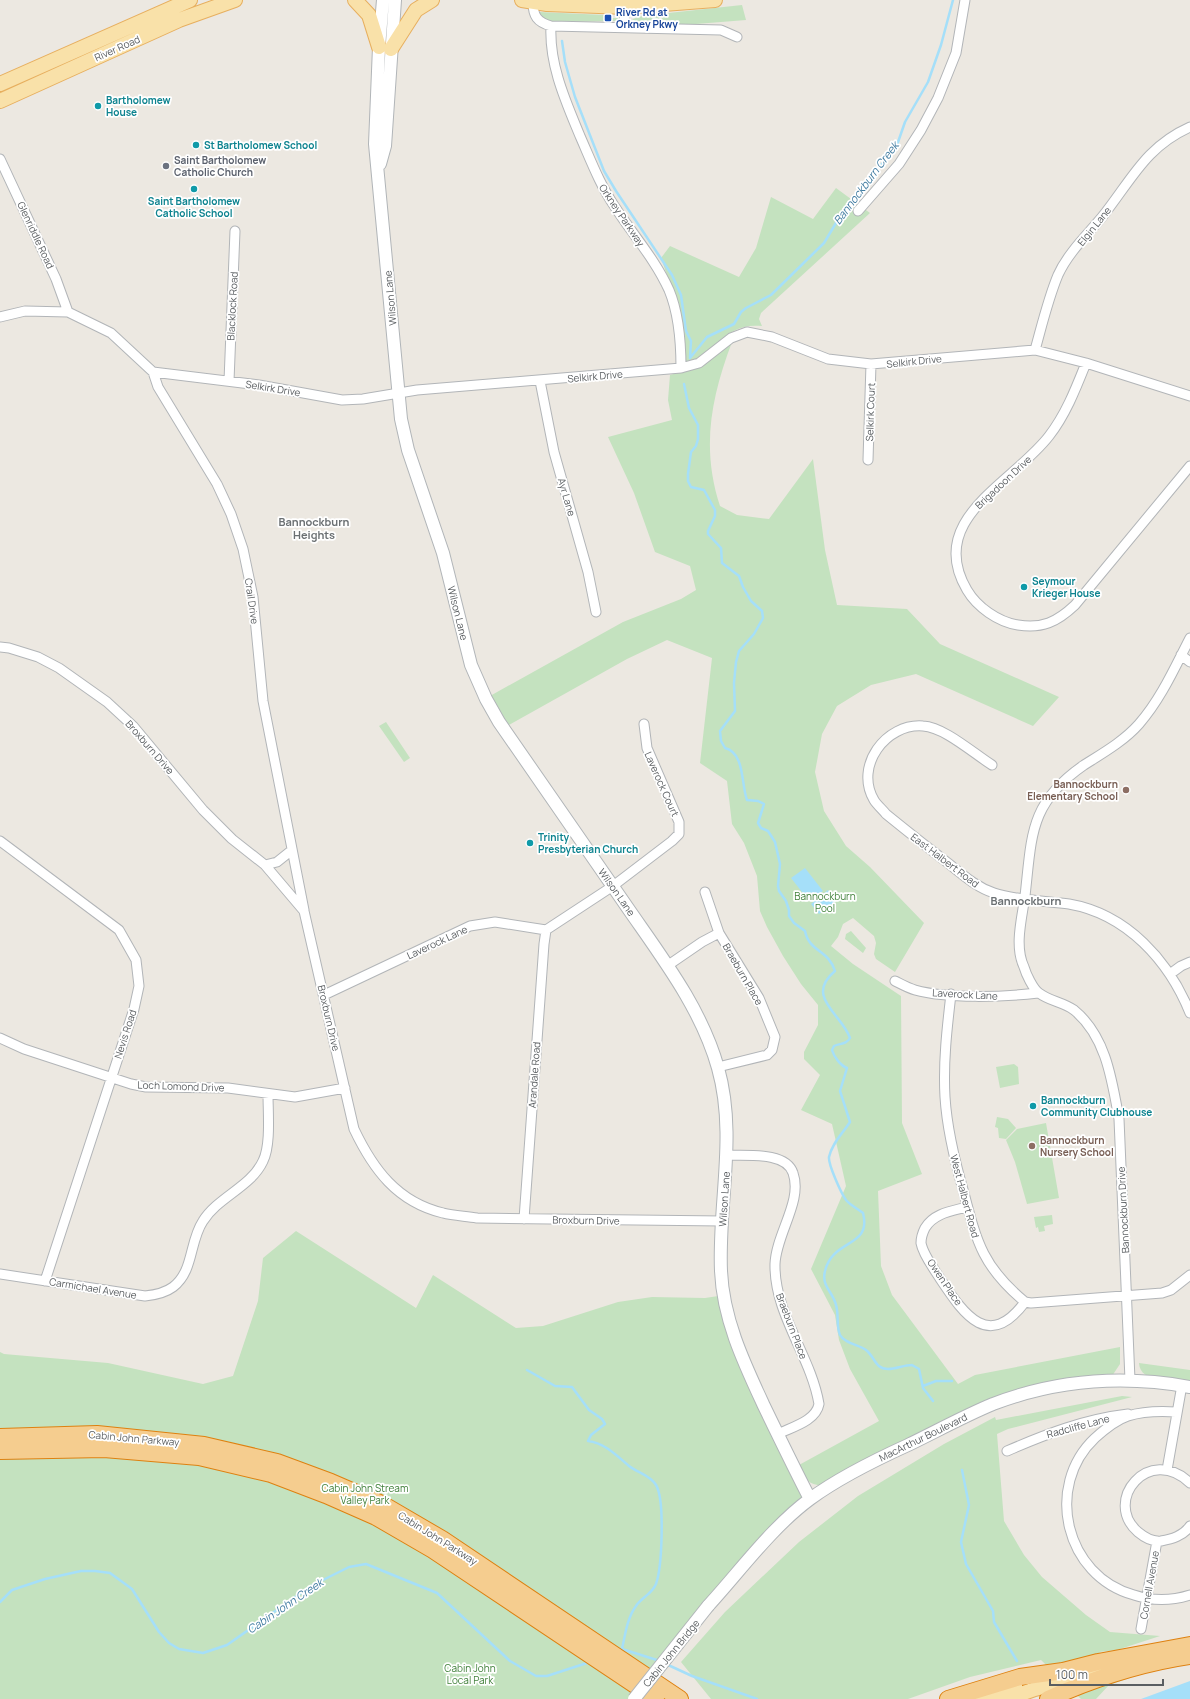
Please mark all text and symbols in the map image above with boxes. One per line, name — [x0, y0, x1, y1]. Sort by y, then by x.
place label: River Rd at Orkney Pkwy — [616, 5, 678, 31]
marker: River Rd at Orkney Pkwy — [603, 13, 613, 23]
street label: River Road — [92, 32, 142, 64]
place label: Bartholomew House — [106, 93, 171, 119]
marker: Bartholomew House — [93, 101, 103, 111]
water label: Bannockburn Creek — [830, 137, 903, 227]
place label: St Bartholomew School — [204, 138, 317, 152]
marker: St Bartholomew School — [191, 140, 201, 150]
place label: Saint Bartholomew Catholic Church — [174, 153, 266, 179]
marker: Saint Bartholomew Catholic Church — [161, 161, 171, 171]
street label: Orkney Parkway — [596, 181, 648, 250]
marker: Saint Bartholomew Catholic School — [189, 184, 199, 194]
place label: Saint Bartholomew Catholic School — [148, 194, 240, 220]
street label: Glenriddle Road — [14, 199, 58, 271]
street label: Elgin Lane — [1074, 203, 1114, 249]
street label: Wilson Lane — [381, 270, 399, 326]
street label: Blacklock Road — [223, 271, 241, 341]
street label: Selkirk Drive — [886, 351, 943, 371]
street label: Selkirk Drive — [567, 367, 623, 385]
street label: Selkirk Drive — [244, 377, 302, 399]
street label: Selkirk Court — [862, 382, 878, 442]
street label: Brigadoon Drive — [972, 452, 1034, 512]
street label: Ayr Lane — [555, 476, 579, 518]
district label: Bannockburn Heights — [279, 514, 350, 542]
place label: Seymour Krieger House — [1032, 574, 1101, 600]
street label: Crail Drive — [242, 577, 262, 625]
marker: Seymour Krieger House — [1019, 582, 1029, 592]
street label: Wilson Lane — [445, 584, 472, 642]
street label: Broxburn Drive — [123, 717, 178, 777]
street label: Laverock Court — [641, 749, 683, 819]
place label: Bannockburn Elementary School — [1027, 777, 1118, 803]
marker: Bannockburn Elementary School — [1121, 785, 1131, 795]
place label: Trinity Presbyterian Church — [538, 830, 638, 856]
street label: East Halbert Road — [908, 830, 982, 890]
marker: Trinity Presbyterian Church — [525, 838, 535, 848]
street label: Wilson Lane — [595, 865, 639, 919]
park label: Bannockburn Pool — [794, 889, 856, 915]
district label: Bannockburn — [991, 893, 1062, 908]
street label: Laverock Lane — [404, 922, 470, 962]
street label: Braeburn Place — [720, 940, 767, 1008]
street label: Broxburn Drive — [315, 984, 343, 1053]
street label: Laverock Lane — [932, 985, 998, 1003]
street label: Nevis Road — [110, 1008, 140, 1060]
street label: Arandale Road — [525, 1041, 543, 1109]
street label: Loch Lomond Drive — [137, 1077, 225, 1095]
place label: Bannockburn Community Clubhouse — [1041, 1093, 1152, 1119]
marker: Bannockburn Community Clubhouse — [1028, 1101, 1038, 1111]
place label: Bannockburn Nursery School — [1040, 1133, 1114, 1159]
marker: Bannockburn Nursery School — [1027, 1141, 1037, 1151]
street label: West Halbert Road — [947, 1153, 983, 1239]
street label: Bannockburn Drive — [1114, 1166, 1132, 1254]
street label: Wilson Lane — [715, 1171, 733, 1227]
street label: Broxburn Drive — [552, 1212, 620, 1228]
street label: Owen Place — [924, 1256, 966, 1308]
street label: Carmichael Avenue — [48, 1274, 138, 1302]
street label: Braeburn Place — [773, 1291, 811, 1361]
street label: MacArthur Boulevard — [876, 1409, 970, 1464]
street label: Radcliffe Lane — [1045, 1411, 1111, 1441]
street label: Cabin John Parkway — [88, 1427, 181, 1449]
park label: Cabin John Stream Valley Park — [322, 1481, 408, 1507]
street label: Cabin John Parkway — [396, 1508, 481, 1568]
street label: Cornell Avenue — [1136, 1549, 1162, 1620]
water label: Cabin John Creek — [244, 1574, 327, 1637]
street label: Cabin John Bridge — [639, 1616, 703, 1690]
park label: Cabin John Local Park — [444, 1661, 496, 1687]
scale bar — [1050, 1661, 1163, 1687]
text: 100 m — [1056, 1666, 1088, 1683]

